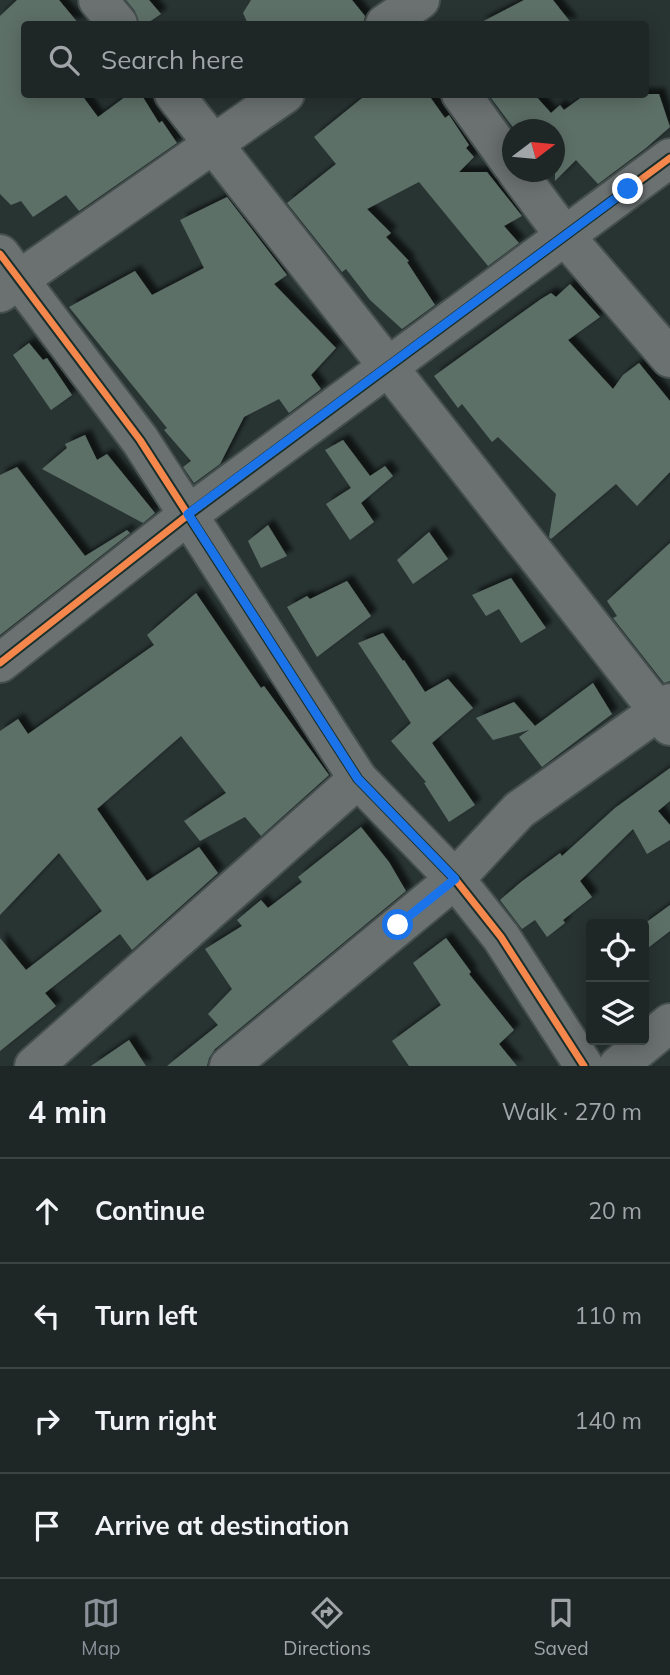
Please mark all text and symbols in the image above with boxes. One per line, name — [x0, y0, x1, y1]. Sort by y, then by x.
search box — [21, 21, 649, 98]
icon: search — [45, 41, 83, 79]
text: Search here — [101, 43, 244, 76]
north arrow — [502, 119, 565, 182]
route end — [612, 173, 643, 204]
route start — [382, 909, 413, 940]
map controls — [586, 919, 649, 1045]
button: locate — [586, 919, 649, 982]
button: layers — [586, 982, 649, 1045]
text: 4 min — [28, 1093, 107, 1131]
text: Walk · 270 m — [502, 1097, 642, 1126]
icon: ahead — [28, 1192, 66, 1230]
text: Continue — [95, 1194, 205, 1227]
text: 20 m — [588, 1196, 642, 1225]
icon: left — [28, 1297, 66, 1335]
text: Turn left — [95, 1299, 197, 1332]
text: 110 m — [574, 1301, 642, 1330]
icon: right — [28, 1402, 66, 1440]
text: Turn right — [95, 1404, 216, 1437]
text: 140 m — [574, 1406, 642, 1435]
icon: arrive — [28, 1507, 66, 1545]
text: Arrive at destination — [95, 1509, 350, 1542]
tab: Map — [81, 1594, 120, 1660]
tab: Directions — [283, 1594, 371, 1660]
tab: Saved — [534, 1594, 589, 1660]

